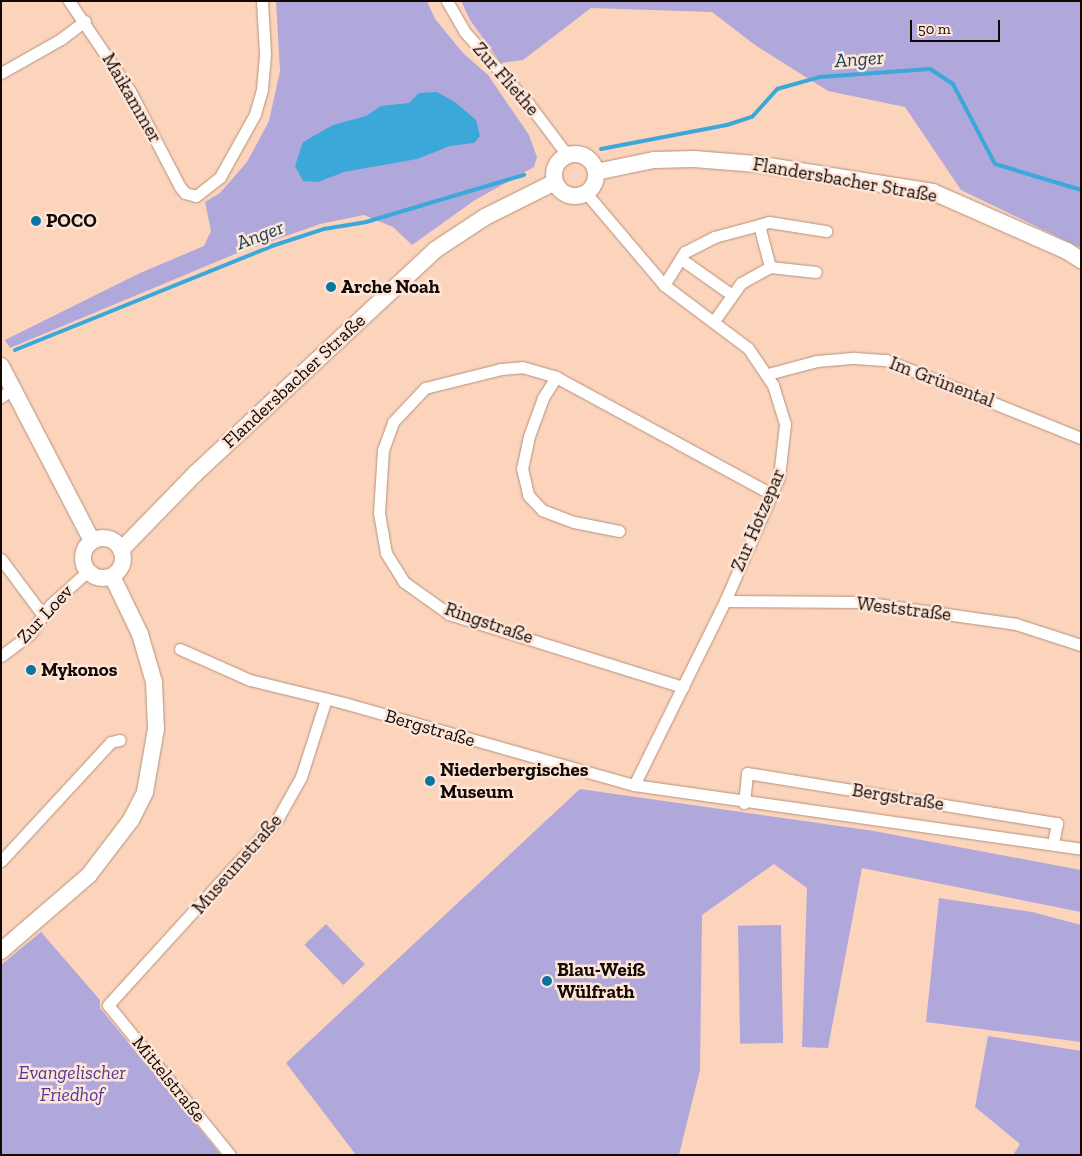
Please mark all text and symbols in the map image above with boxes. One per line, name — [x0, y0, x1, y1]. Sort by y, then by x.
scale bar — [912, 10, 1002, 42]
text: 50 m — [918, 20, 951, 38]
street label: Zur Fliethe — [468, 37, 544, 121]
water label: Anger — [834, 45, 884, 73]
street label: Maikammer — [97, 49, 167, 147]
street label: Flandersbacher Straße — [751, 153, 939, 207]
place label: POCO — [46, 210, 97, 232]
marker: POCO — [30, 215, 42, 227]
water label: Anger — [233, 215, 287, 255]
place label: Arche Noah — [341, 276, 440, 298]
marker: Arche Noah — [325, 281, 337, 293]
street label: Flandersbacher Straße — [218, 309, 370, 453]
street label: Im Grünental — [886, 352, 998, 412]
street label: Zur Hotzepar — [726, 465, 790, 575]
street label: Zur Loev — [12, 580, 78, 648]
street label: Weststraße — [855, 592, 953, 626]
street label: Ringstraße — [442, 597, 536, 649]
place label: Mykonos — [41, 659, 118, 681]
marker: Mykonos — [25, 664, 37, 676]
street label: Bergstraße — [382, 704, 478, 752]
place label: Niederbergisches Museum — [440, 759, 588, 803]
marker: Niederbergisches Museum — [424, 775, 436, 787]
street label: Bergstraße — [850, 778, 946, 816]
street label: Museumstraße — [187, 809, 287, 919]
place label: Blau-Weiß Wülfrath — [557, 959, 645, 1003]
marker: Blau-Weiß Wülfrath — [541, 975, 553, 987]
street label: Mittelstraße — [127, 1031, 211, 1127]
park label: Evangelischer Friedhof — [18, 1062, 126, 1106]

